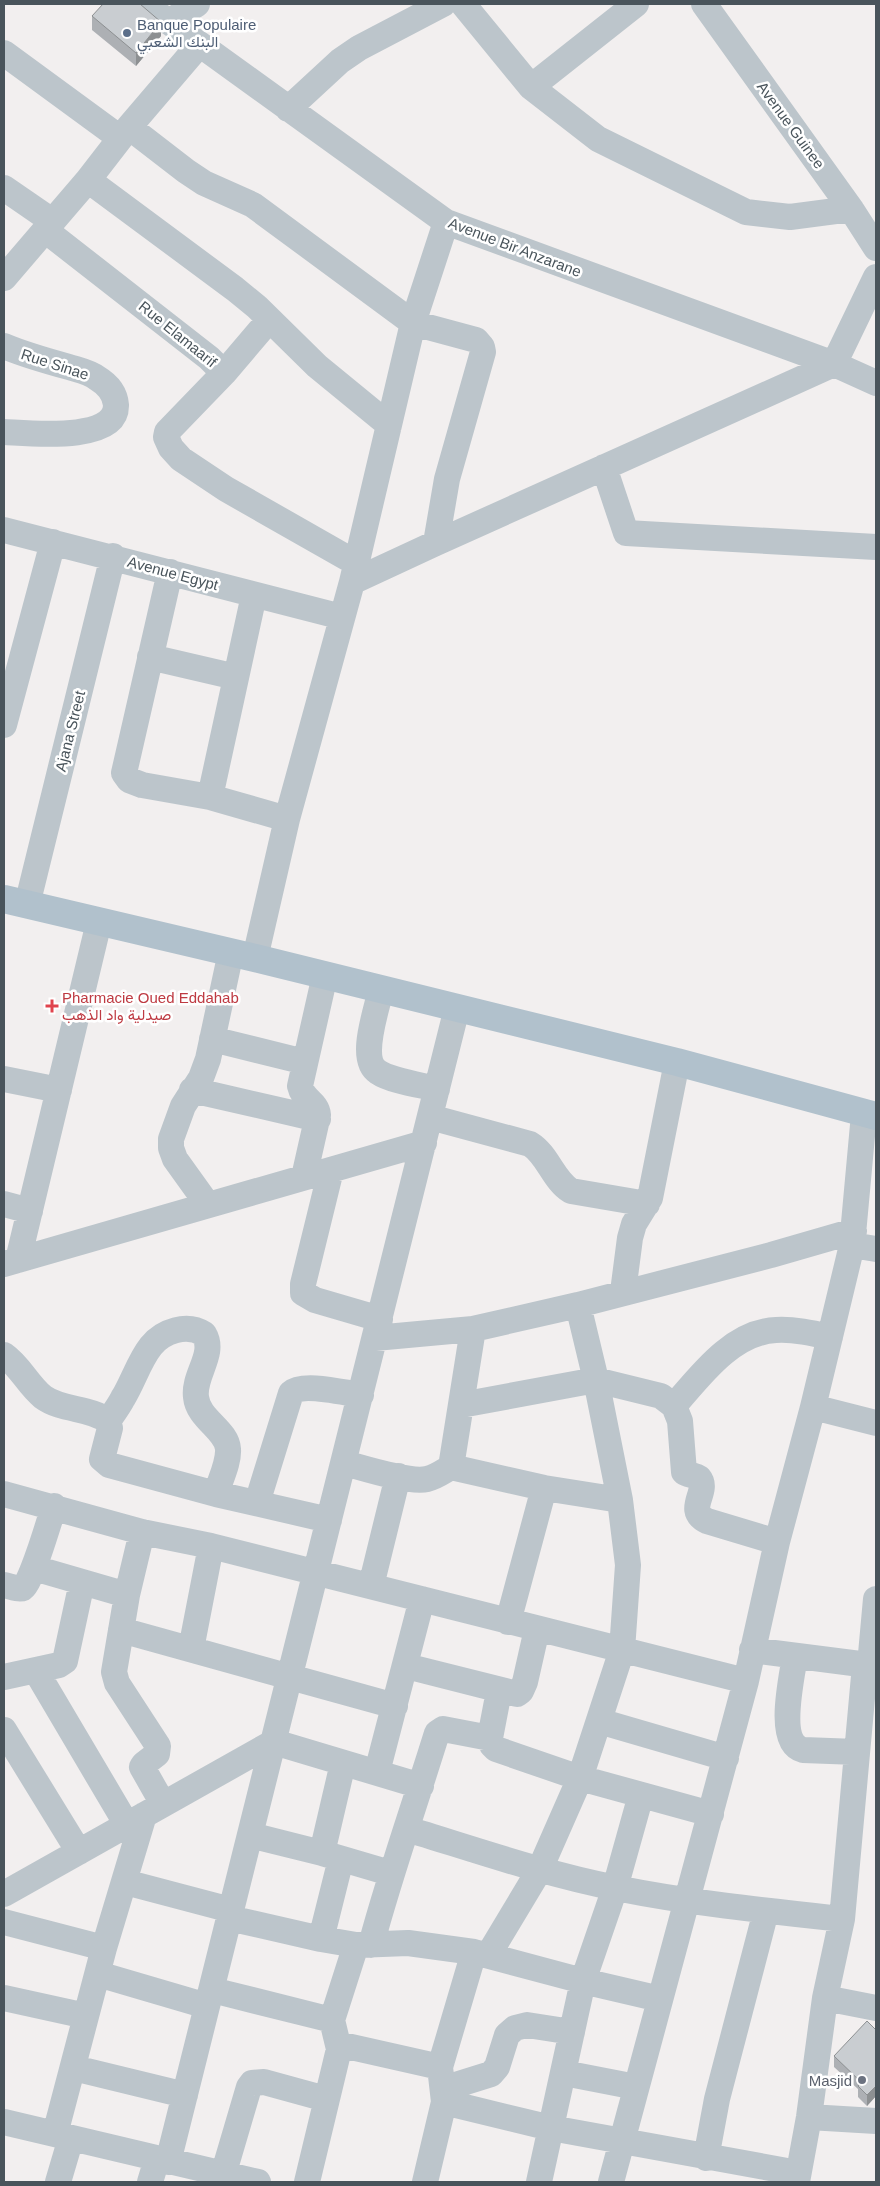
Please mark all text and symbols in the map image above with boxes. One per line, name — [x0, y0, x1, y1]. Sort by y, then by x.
place label: Banque Populaire البنك الشعبي — [137, 16, 256, 55]
marker: Banque Populaire البنك الشعبي — [121, 27, 133, 39]
street label: Avenue Guinee — [754, 78, 828, 172]
street label: Avenue Bir Anzarane — [446, 214, 584, 280]
street label: Rue Elamaarif — [136, 297, 221, 371]
street label: Rue Sinae — [19, 345, 91, 383]
street label: Avenue Egypt — [126, 553, 221, 593]
street label: Ajana Street — [52, 688, 88, 773]
place label: Pharmacie Oued Eddahab صيدلية واد الذهب — [62, 989, 239, 1024]
marker: Pharmacie Oued Eddahab صيدلية واد الذهب — [46, 1000, 58, 1012]
place label: Masjid — [809, 2072, 852, 2089]
marker: Masjid — [856, 2074, 868, 2086]

